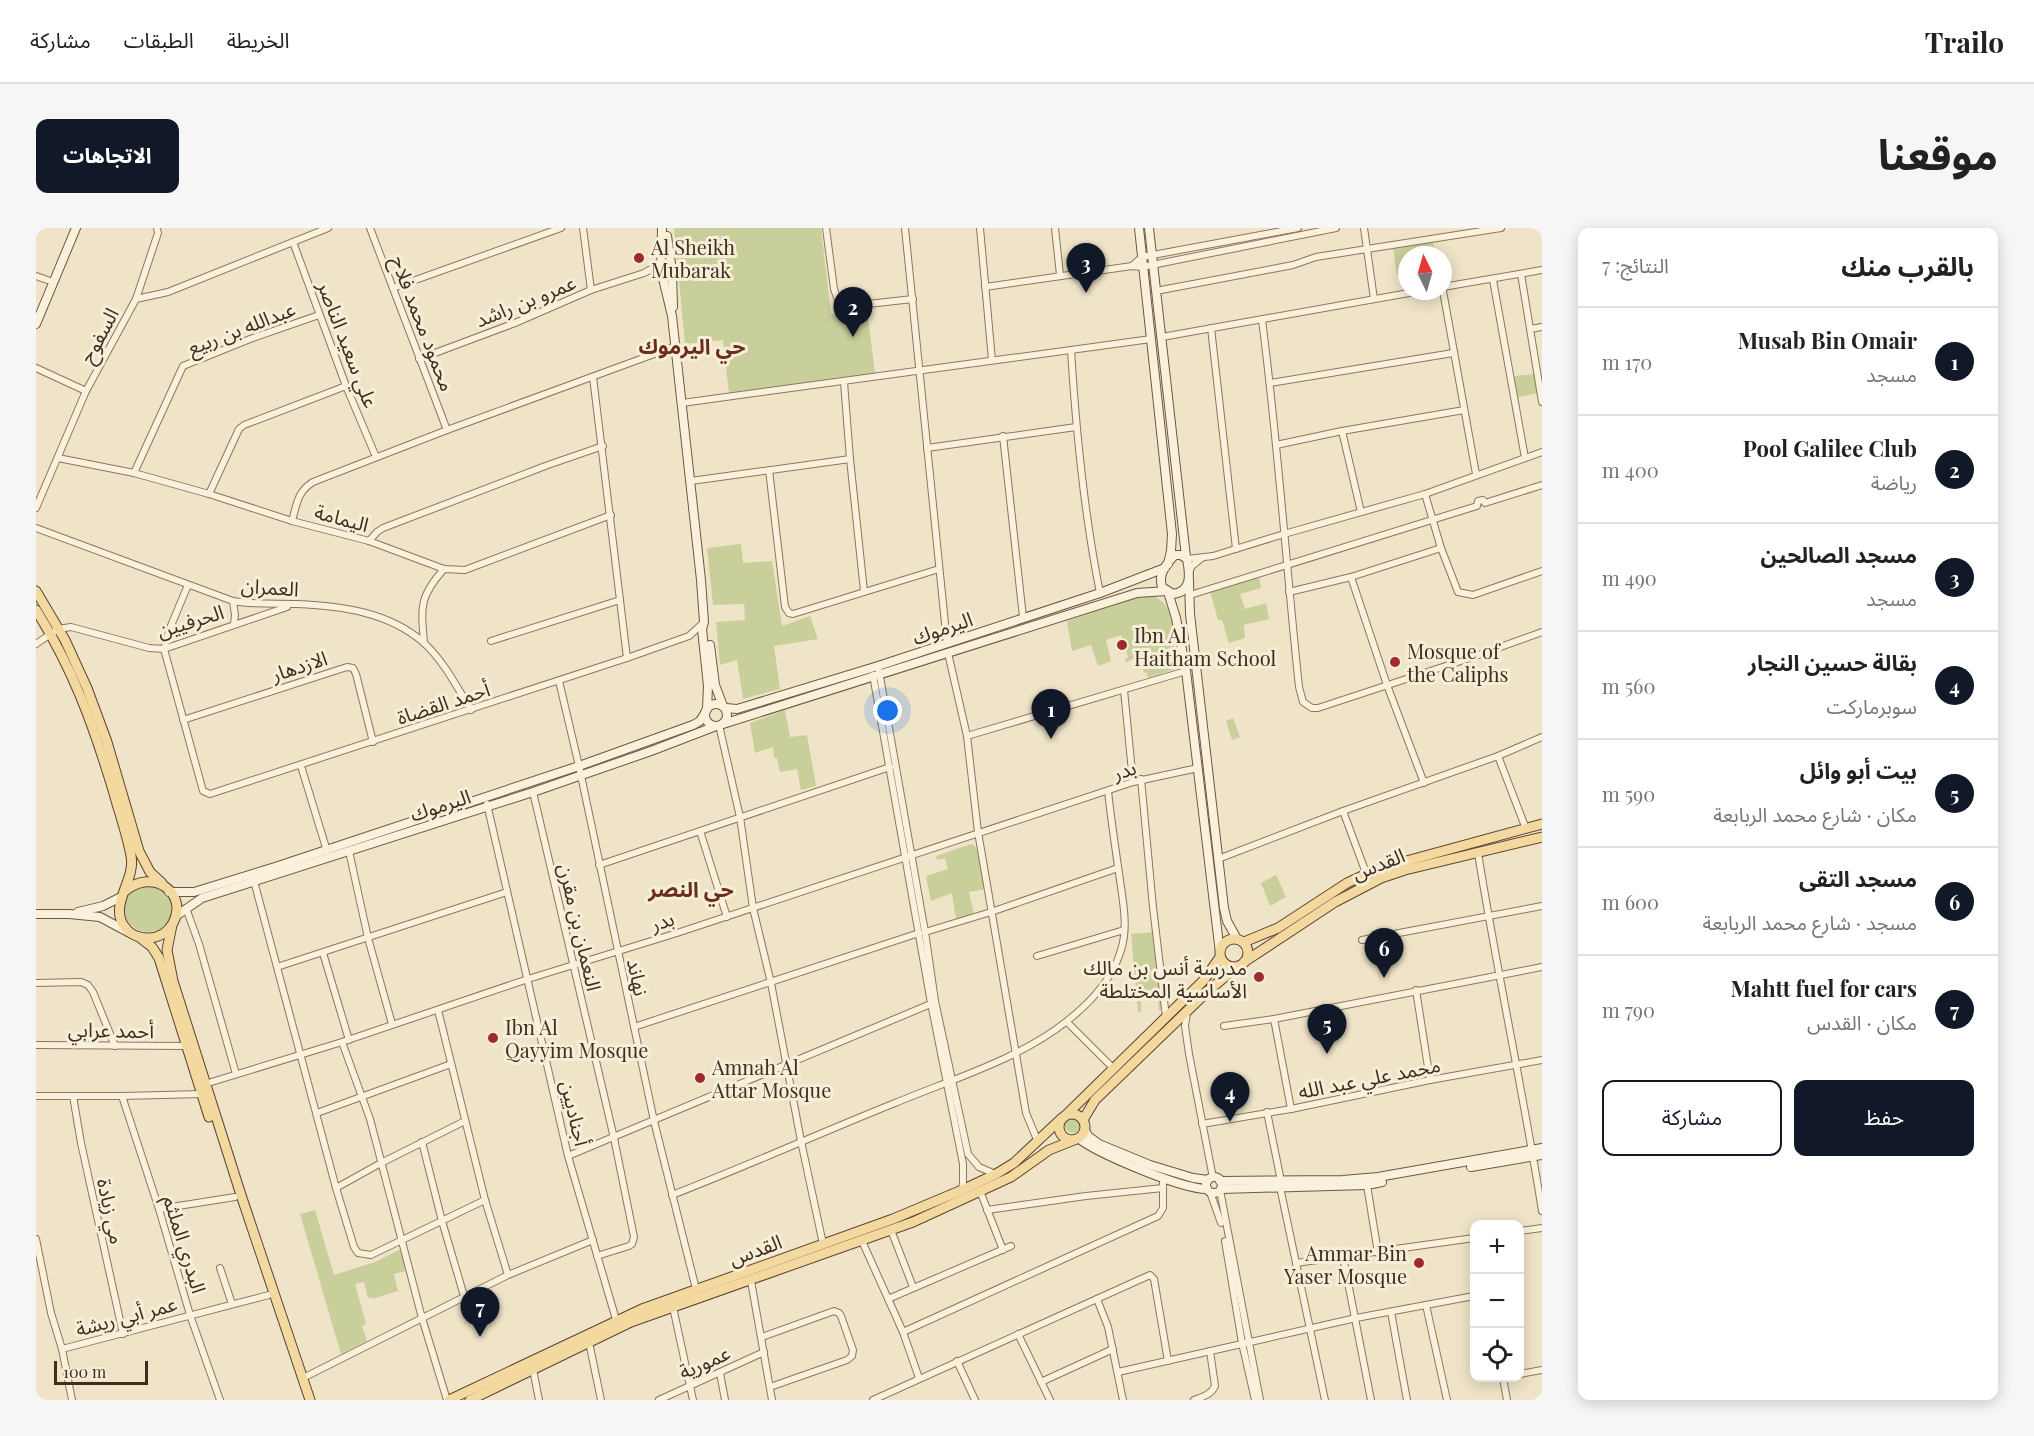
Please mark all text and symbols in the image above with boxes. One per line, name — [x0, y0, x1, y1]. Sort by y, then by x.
text: Trailo — [1925, 23, 2004, 60]
text: مشاركة — [30, 25, 91, 53]
text: الطبقات — [124, 25, 194, 53]
text: الخريطة — [227, 25, 290, 53]
button: الاتجاهات — [36, 119, 179, 193]
text: موقعنا — [1878, 125, 1998, 181]
place label: Al Sheikh Mubarak — [650, 233, 735, 283]
pin: 3 — [1066, 244, 1106, 293]
north arrow — [1398, 246, 1452, 300]
text: بالقرب منك — [1841, 248, 1974, 283]
street label: محمود محمد فلاح — [383, 251, 462, 396]
marker: Al Sheikh Mubarak — [632, 251, 646, 265]
text: النتائج: 7 — [1602, 251, 1669, 278]
street label: عمرو بن راشد — [471, 268, 579, 332]
street label: علي سعيد الناصر — [309, 276, 386, 412]
pin: 2 — [834, 288, 872, 337]
street label: عبدالله بن ربيع — [183, 294, 300, 363]
street label: السفوح — [72, 303, 126, 369]
text: Musab Bin Omair — [1738, 325, 1917, 355]
district label: حي اليرموك — [639, 331, 745, 364]
text: 170 m — [1602, 348, 1652, 375]
text: 1 — [1951, 348, 1958, 375]
text: مسجد — [1866, 360, 1917, 387]
text: Pool Galilee Club — [1743, 433, 1917, 463]
text: 400 m — [1602, 456, 1659, 483]
text: 2 — [1949, 456, 1960, 483]
text: رياضة — [1871, 468, 1917, 495]
street label: اليمامة — [312, 497, 372, 537]
text: مسجد الصالحين — [1760, 539, 1917, 569]
text: 490 m — [1602, 564, 1657, 591]
text: 3 — [1950, 564, 1959, 591]
street label: العمران — [240, 571, 300, 601]
text: مسجد — [1866, 584, 1917, 611]
street label: الحرفيين — [153, 597, 227, 643]
street label: اليرموك — [908, 604, 976, 650]
place label: Ibn Al Haitham School — [1134, 621, 1276, 671]
place label: Mosque of the Caliphs — [1407, 637, 1509, 687]
marker: Ibn Al Haitham School — [1115, 638, 1129, 652]
street label: الازدهار — [267, 643, 330, 687]
text: بقالة حسين النجار — [1748, 647, 1917, 677]
marker: Mosque of the Caliphs — [1388, 655, 1402, 669]
text: 560 m — [1602, 672, 1655, 699]
text: 4 — [1949, 672, 1960, 699]
street label: أحمد القضاة — [393, 674, 493, 730]
pin: 1 — [1032, 690, 1070, 739]
text: سوبرماركت — [1826, 692, 1917, 719]
your location — [873, 696, 902, 725]
street label: بدر — [1108, 753, 1139, 786]
text: بيت أبو وائل — [1800, 755, 1917, 785]
text: 590 m — [1602, 780, 1655, 807]
text: 5 — [1950, 780, 1959, 807]
street label: اليرموك — [406, 782, 474, 826]
text: مكان · شارع محمد الربابعة — [1713, 800, 1917, 827]
street label: القدس — [1348, 841, 1408, 885]
street label: النعمان بن مقرن — [553, 860, 609, 994]
text: مسجد التقى — [1799, 863, 1917, 893]
district label: حي النصر — [647, 874, 734, 907]
text: 600 m — [1602, 888, 1659, 915]
text: 6 — [1949, 888, 1960, 915]
street label: بدر — [646, 904, 677, 937]
text: مسجد · شارع محمد الربابعة — [1703, 908, 1917, 935]
pin: 6 — [1364, 928, 1404, 978]
place label: مدرسة أنس بن مالك الأساسية المختلطة — [1083, 953, 1247, 1003]
street label: نهاند — [622, 956, 656, 998]
marker: مدرسة أنس بن مالك الأساسية المختلطة — [1252, 970, 1266, 984]
text: Mahtt fuel for cars — [1731, 973, 1917, 1003]
text: 790 m — [1602, 996, 1655, 1023]
text: 7 — [1950, 996, 1959, 1023]
pin: 5 — [1308, 1004, 1346, 1054]
text: مكان · القدس — [1807, 1008, 1917, 1035]
place label: Ibn Al Qayyim Mosque — [505, 1013, 648, 1063]
street label: أحمد عرابي — [68, 1015, 154, 1047]
marker: Ibn Al Qayyim Mosque — [486, 1031, 500, 1045]
street label: محمد علي عبد الله — [1296, 1050, 1443, 1108]
place label: Amnah Al Attar Mosque — [711, 1053, 831, 1103]
marker: Amnah Al Attar Mosque — [693, 1071, 707, 1085]
pin: 4 — [1210, 1072, 1250, 1122]
street label: أجناديين — [555, 1077, 597, 1149]
button: مشاركة — [1602, 1080, 1782, 1156]
button: حفظ — [1794, 1080, 1974, 1156]
street label: مي زيادة — [88, 1176, 132, 1247]
street label: البدري الملثم — [155, 1192, 214, 1297]
map controls — [1470, 1220, 1524, 1382]
button: + — [1470, 1220, 1524, 1274]
street label: القدس — [725, 1227, 785, 1271]
place label: Ammar Bin Yaser Mosque — [1283, 1239, 1407, 1289]
marker: Ammar Bin Yaser Mosque — [1412, 1256, 1426, 1270]
button: − — [1470, 1274, 1524, 1328]
pin: 7 — [460, 1288, 500, 1337]
street label: عمر أبي ريشة — [72, 1289, 181, 1345]
button: locate — [1470, 1328, 1524, 1382]
street label: عمورية — [674, 1338, 734, 1384]
scale bar — [54, 1358, 148, 1386]
text: 100 m — [63, 1361, 106, 1382]

